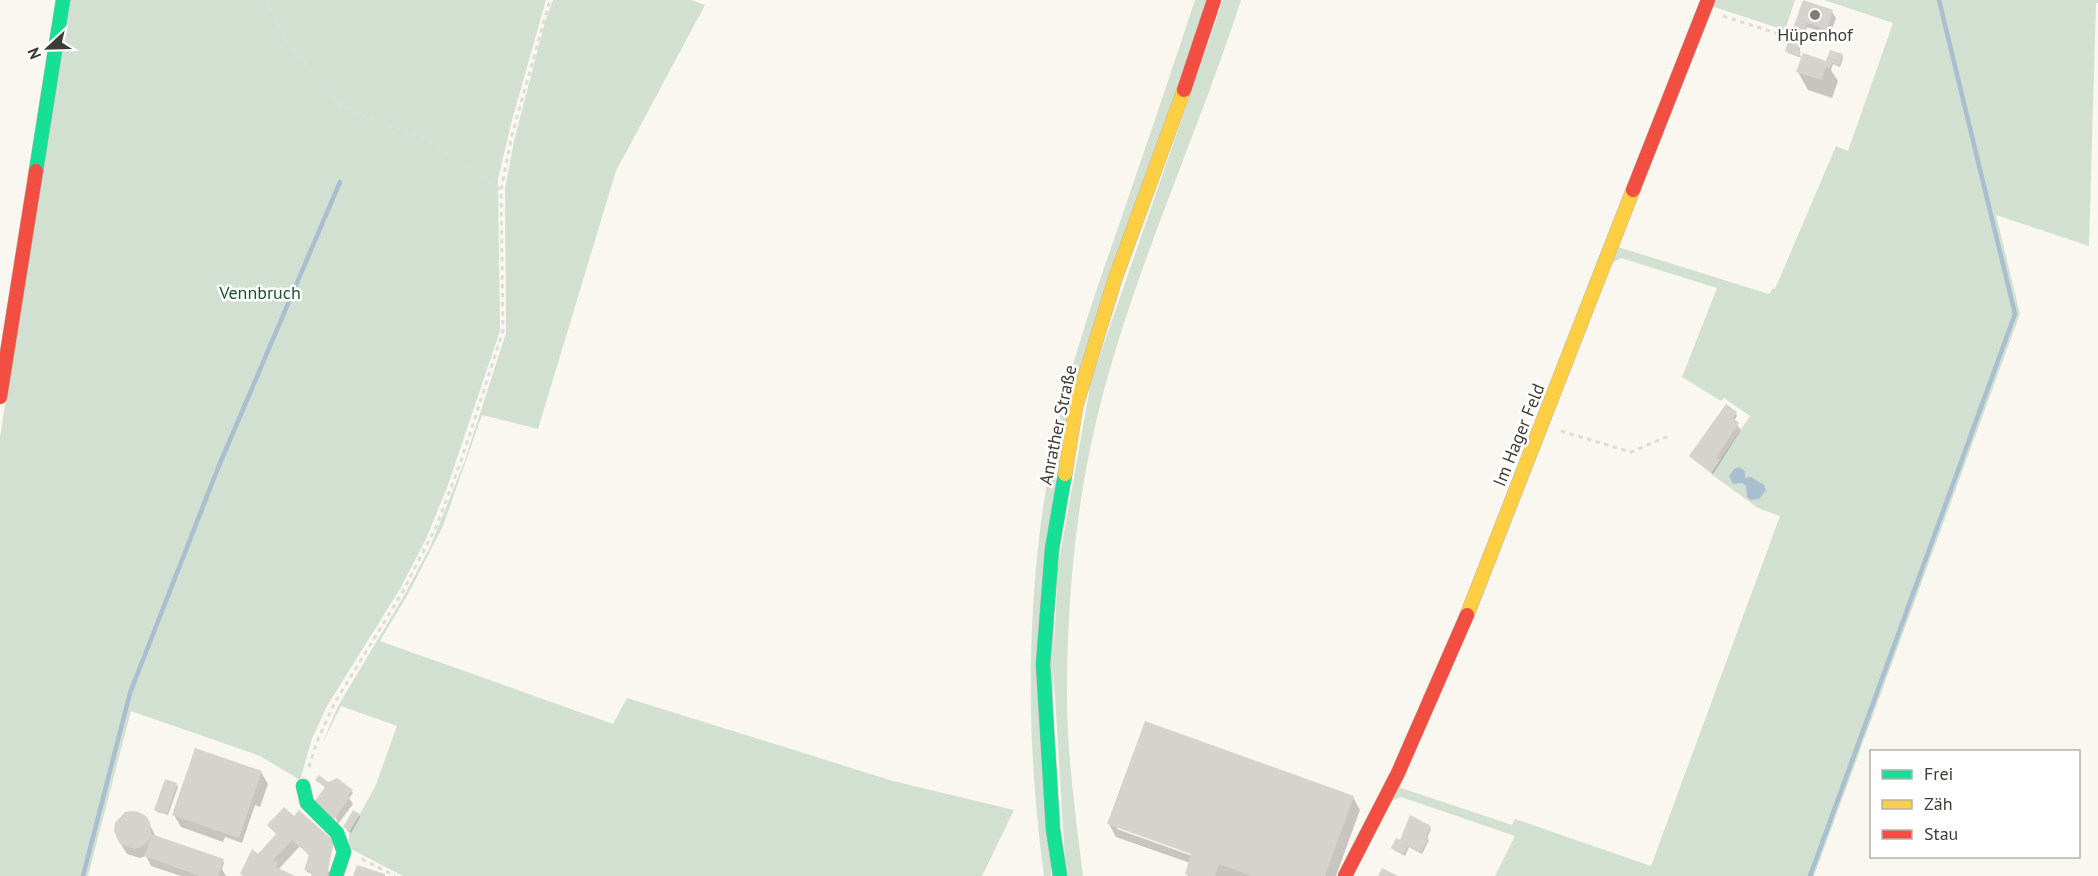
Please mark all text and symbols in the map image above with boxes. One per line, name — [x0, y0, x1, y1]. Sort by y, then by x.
marker: Hüpenhof — [1808, 8, 1822, 22]
north arrow — [18, 18, 78, 78]
place label: Hüpenhof — [1777, 23, 1854, 46]
text: N — [23, 45, 45, 62]
park label: Vennbruch — [218, 281, 301, 304]
street label: Anrather Straße — [1034, 363, 1081, 487]
street label: Im Hager Feld — [1487, 380, 1550, 490]
legend — [1870, 750, 2080, 858]
text: Frei — [1924, 762, 1953, 785]
text: Zäh — [1924, 792, 1953, 815]
text: Stau — [1924, 822, 1958, 845]

